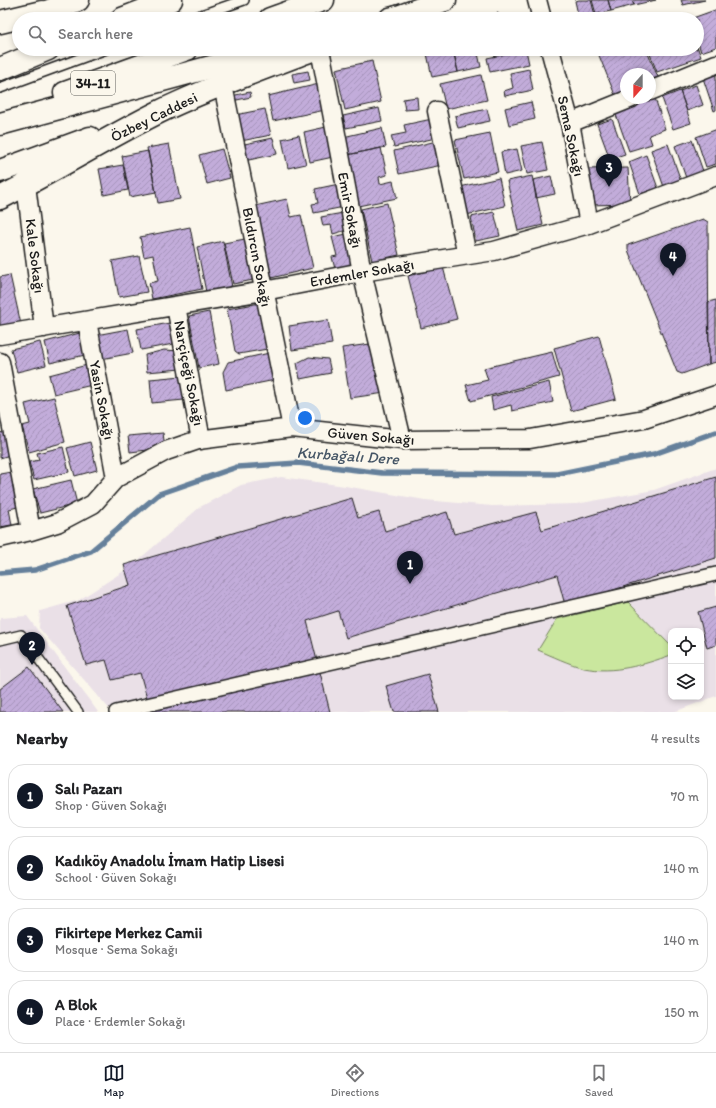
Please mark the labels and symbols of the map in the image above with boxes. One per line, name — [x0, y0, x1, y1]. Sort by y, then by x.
north arrow — [620, 68, 656, 104]
road number: 34-11 — [71, 71, 115, 95]
street label: Özbey Caddesi — [108, 88, 200, 146]
street label: Sema Sokağı — [554, 94, 588, 178]
pin: 3 — [596, 154, 622, 187]
street label: Emir Sokağı — [334, 171, 366, 249]
street label: Bıldırcın Sokağı — [239, 206, 275, 308]
street label: Kale Sokağı — [21, 218, 49, 294]
pin: 4 — [660, 243, 686, 276]
street label: Erdemler Sokağı — [308, 255, 416, 291]
street label: Narçiçeği Sokağı — [170, 319, 208, 427]
street label: Yasin Sokağı — [85, 359, 119, 441]
your location — [295, 408, 315, 428]
street label: Güven Sokağı — [327, 423, 415, 449]
water label: Kurbağalı Dere — [296, 442, 401, 469]
pin: 1 — [397, 551, 423, 584]
pin: 2 — [19, 632, 45, 665]

